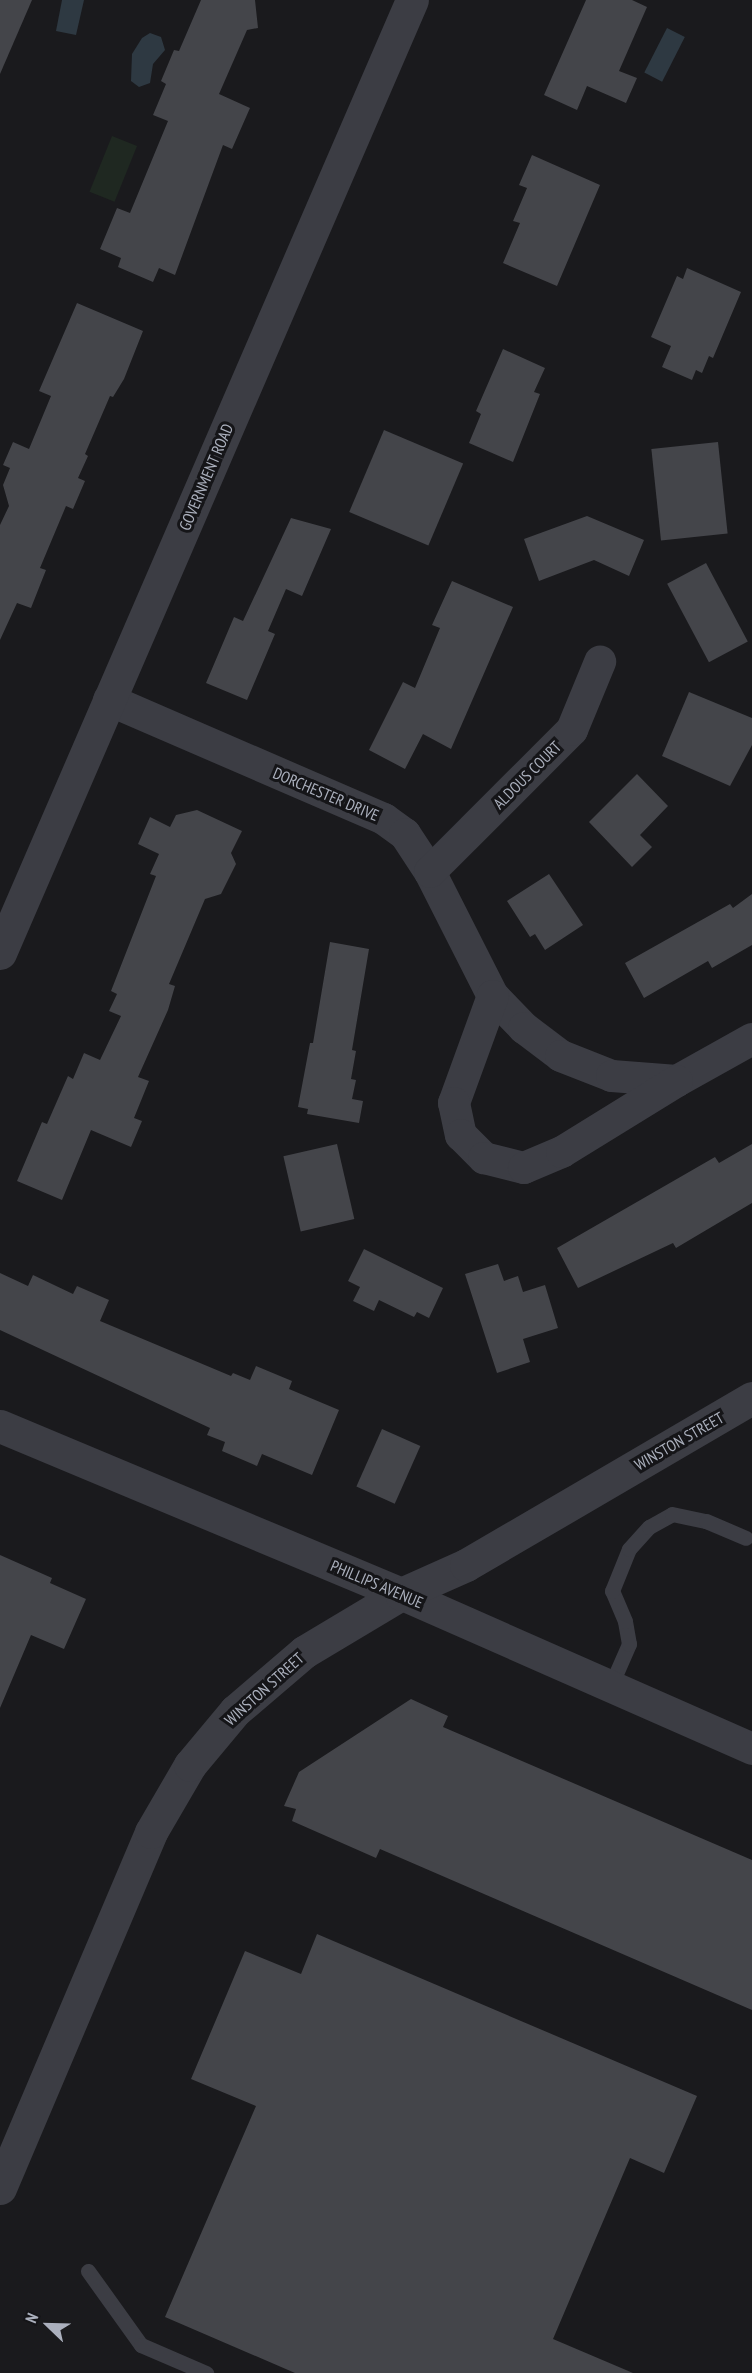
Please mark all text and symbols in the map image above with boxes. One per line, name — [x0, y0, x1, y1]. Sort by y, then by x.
street label: GOVERNMENT ROAD — [175, 420, 237, 534]
street label: ALDOUS COURT — [489, 737, 565, 813]
street label: DORCHESTER DRIVE — [270, 763, 382, 825]
street label: WINSTON STREET — [631, 1408, 727, 1474]
street label: PHILLIPS AVENUE — [328, 1556, 426, 1612]
street label: WINSTON STREET — [220, 1648, 308, 1730]
north arrow — [18, 2295, 78, 2355]
text: N — [21, 2310, 42, 2326]

